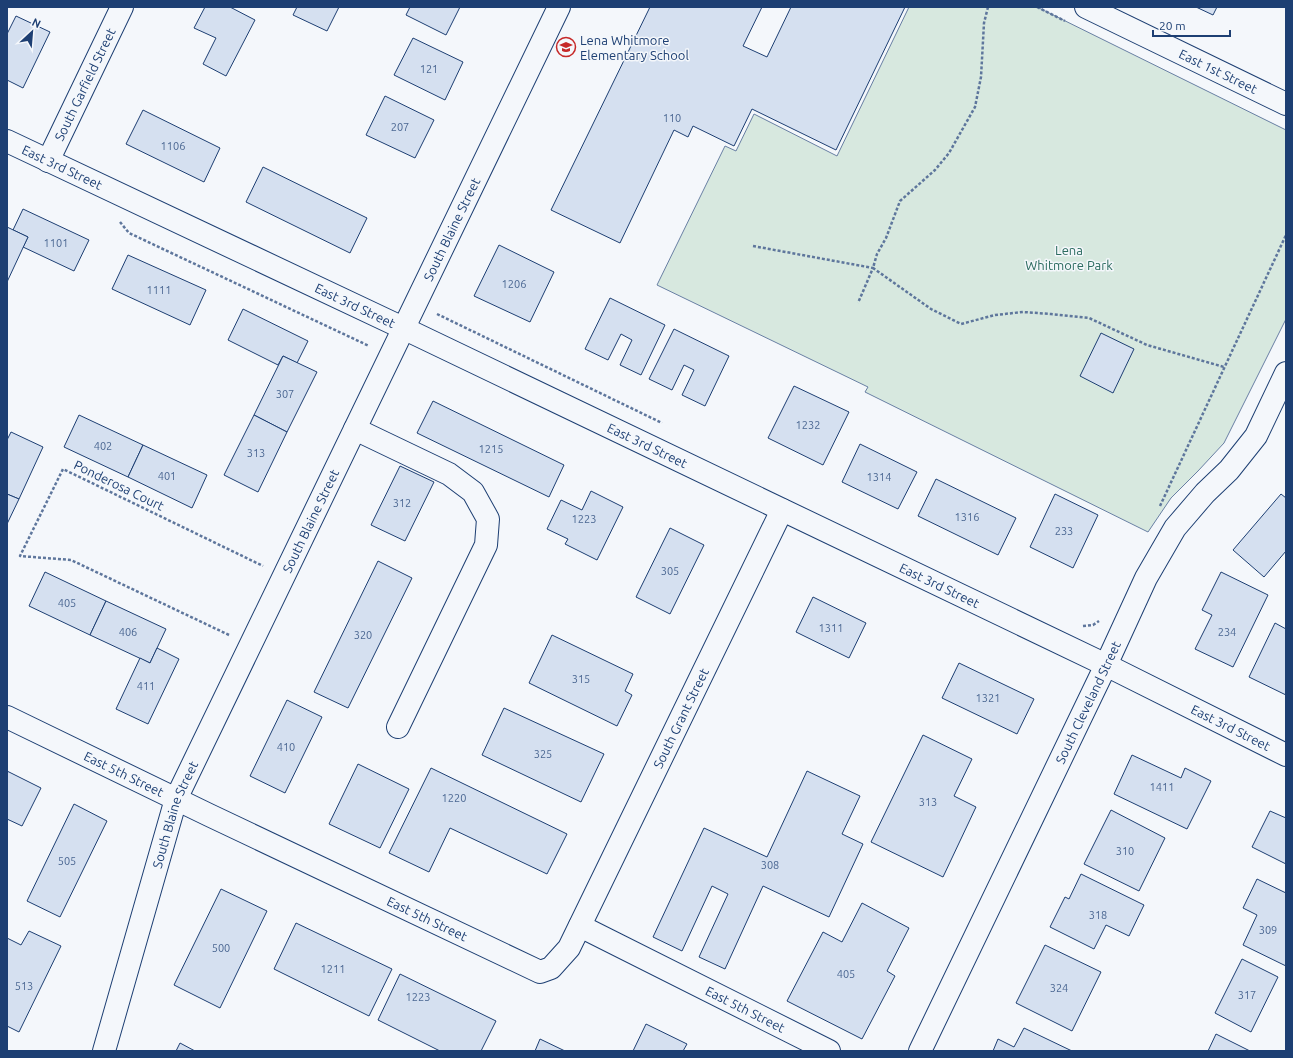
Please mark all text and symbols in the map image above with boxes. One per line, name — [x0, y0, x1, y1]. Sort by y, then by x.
north arrow — [12, 12, 52, 52]
scale bar — [1153, 12, 1230, 38]
text: N — [30, 16, 43, 30]
text: 20 m — [1159, 19, 1186, 32]
street label: South Garfield Street — [52, 26, 118, 143]
place label: Lena Whitmore Elementary School — [580, 33, 689, 62]
school or university icon: Lena Whitmore Elementary School — [555, 36, 577, 58]
street label: East 1st Street — [1177, 46, 1260, 96]
house number: 121 — [420, 63, 438, 75]
house number: 110 — [663, 112, 681, 124]
house number: 207 — [391, 121, 409, 133]
house number: 1106 — [161, 140, 185, 152]
street label: East 3rd Street — [20, 142, 104, 192]
street label: South Blaine Street — [421, 175, 482, 283]
house number: 1101 — [44, 237, 68, 249]
park label: Lena Whitmore Park — [1025, 243, 1113, 272]
house number: 1206 — [502, 278, 526, 290]
street label: East 3rd Street — [313, 281, 397, 330]
house number: 1111 — [147, 284, 171, 296]
house number: 307 — [276, 388, 294, 400]
house number: 1232 — [796, 419, 820, 431]
street label: East 3rd Street — [605, 420, 690, 470]
house number: 402 — [94, 440, 112, 452]
house number: 1215 — [479, 443, 503, 455]
house number: 313 — [247, 447, 265, 459]
street label: Ponderosa Court — [72, 457, 166, 513]
street label: South Blaine Street — [280, 467, 341, 575]
house number: 401 — [158, 470, 176, 482]
house number: 1314 — [867, 471, 891, 483]
house number: 312 — [393, 497, 411, 509]
house number: 1316 — [955, 511, 979, 523]
house number: 1223 — [572, 513, 596, 525]
house number: 233 — [1055, 525, 1073, 537]
street label: East 3rd Street — [897, 560, 982, 610]
house number: 305 — [661, 565, 679, 577]
house number: 405 — [58, 597, 76, 609]
house number: 1311 — [819, 622, 843, 634]
house number: 406 — [119, 626, 137, 638]
house number: 234 — [1218, 626, 1236, 638]
house number: 320 — [354, 629, 372, 641]
street label: South Cleveland Street — [1053, 639, 1123, 766]
street label: South Grant Street — [651, 666, 711, 770]
house number: 315 — [572, 673, 590, 685]
house number: 411 — [137, 680, 155, 692]
house number: 1321 — [976, 692, 1000, 704]
street label: East 3rd Street — [1189, 702, 1273, 753]
house number: 410 — [277, 741, 295, 753]
street label: East 5th Street — [82, 748, 166, 799]
house number: 325 — [534, 748, 552, 760]
street label: South Blaine Street — [150, 759, 200, 870]
house number: 1411 — [1150, 781, 1174, 793]
house number: 1220 — [442, 792, 466, 804]
house number: 313 — [919, 796, 937, 808]
house number: 310 — [1116, 845, 1134, 857]
house number: 505 — [58, 855, 76, 867]
house number: 308 — [761, 859, 779, 871]
street label: East 5th Street — [385, 894, 469, 943]
house number: 318 — [1089, 909, 1107, 921]
house number: 309 — [1259, 924, 1277, 936]
house number: 500 — [212, 942, 230, 954]
house number: 1211 — [321, 963, 345, 975]
house number: 405 — [837, 968, 855, 980]
house number: 513 — [15, 980, 33, 992]
house number: 324 — [1050, 982, 1068, 994]
street label: East 5th Street — [703, 983, 787, 1035]
house number: 317 — [1238, 989, 1256, 1001]
house number: 1223 — [406, 991, 430, 1003]

